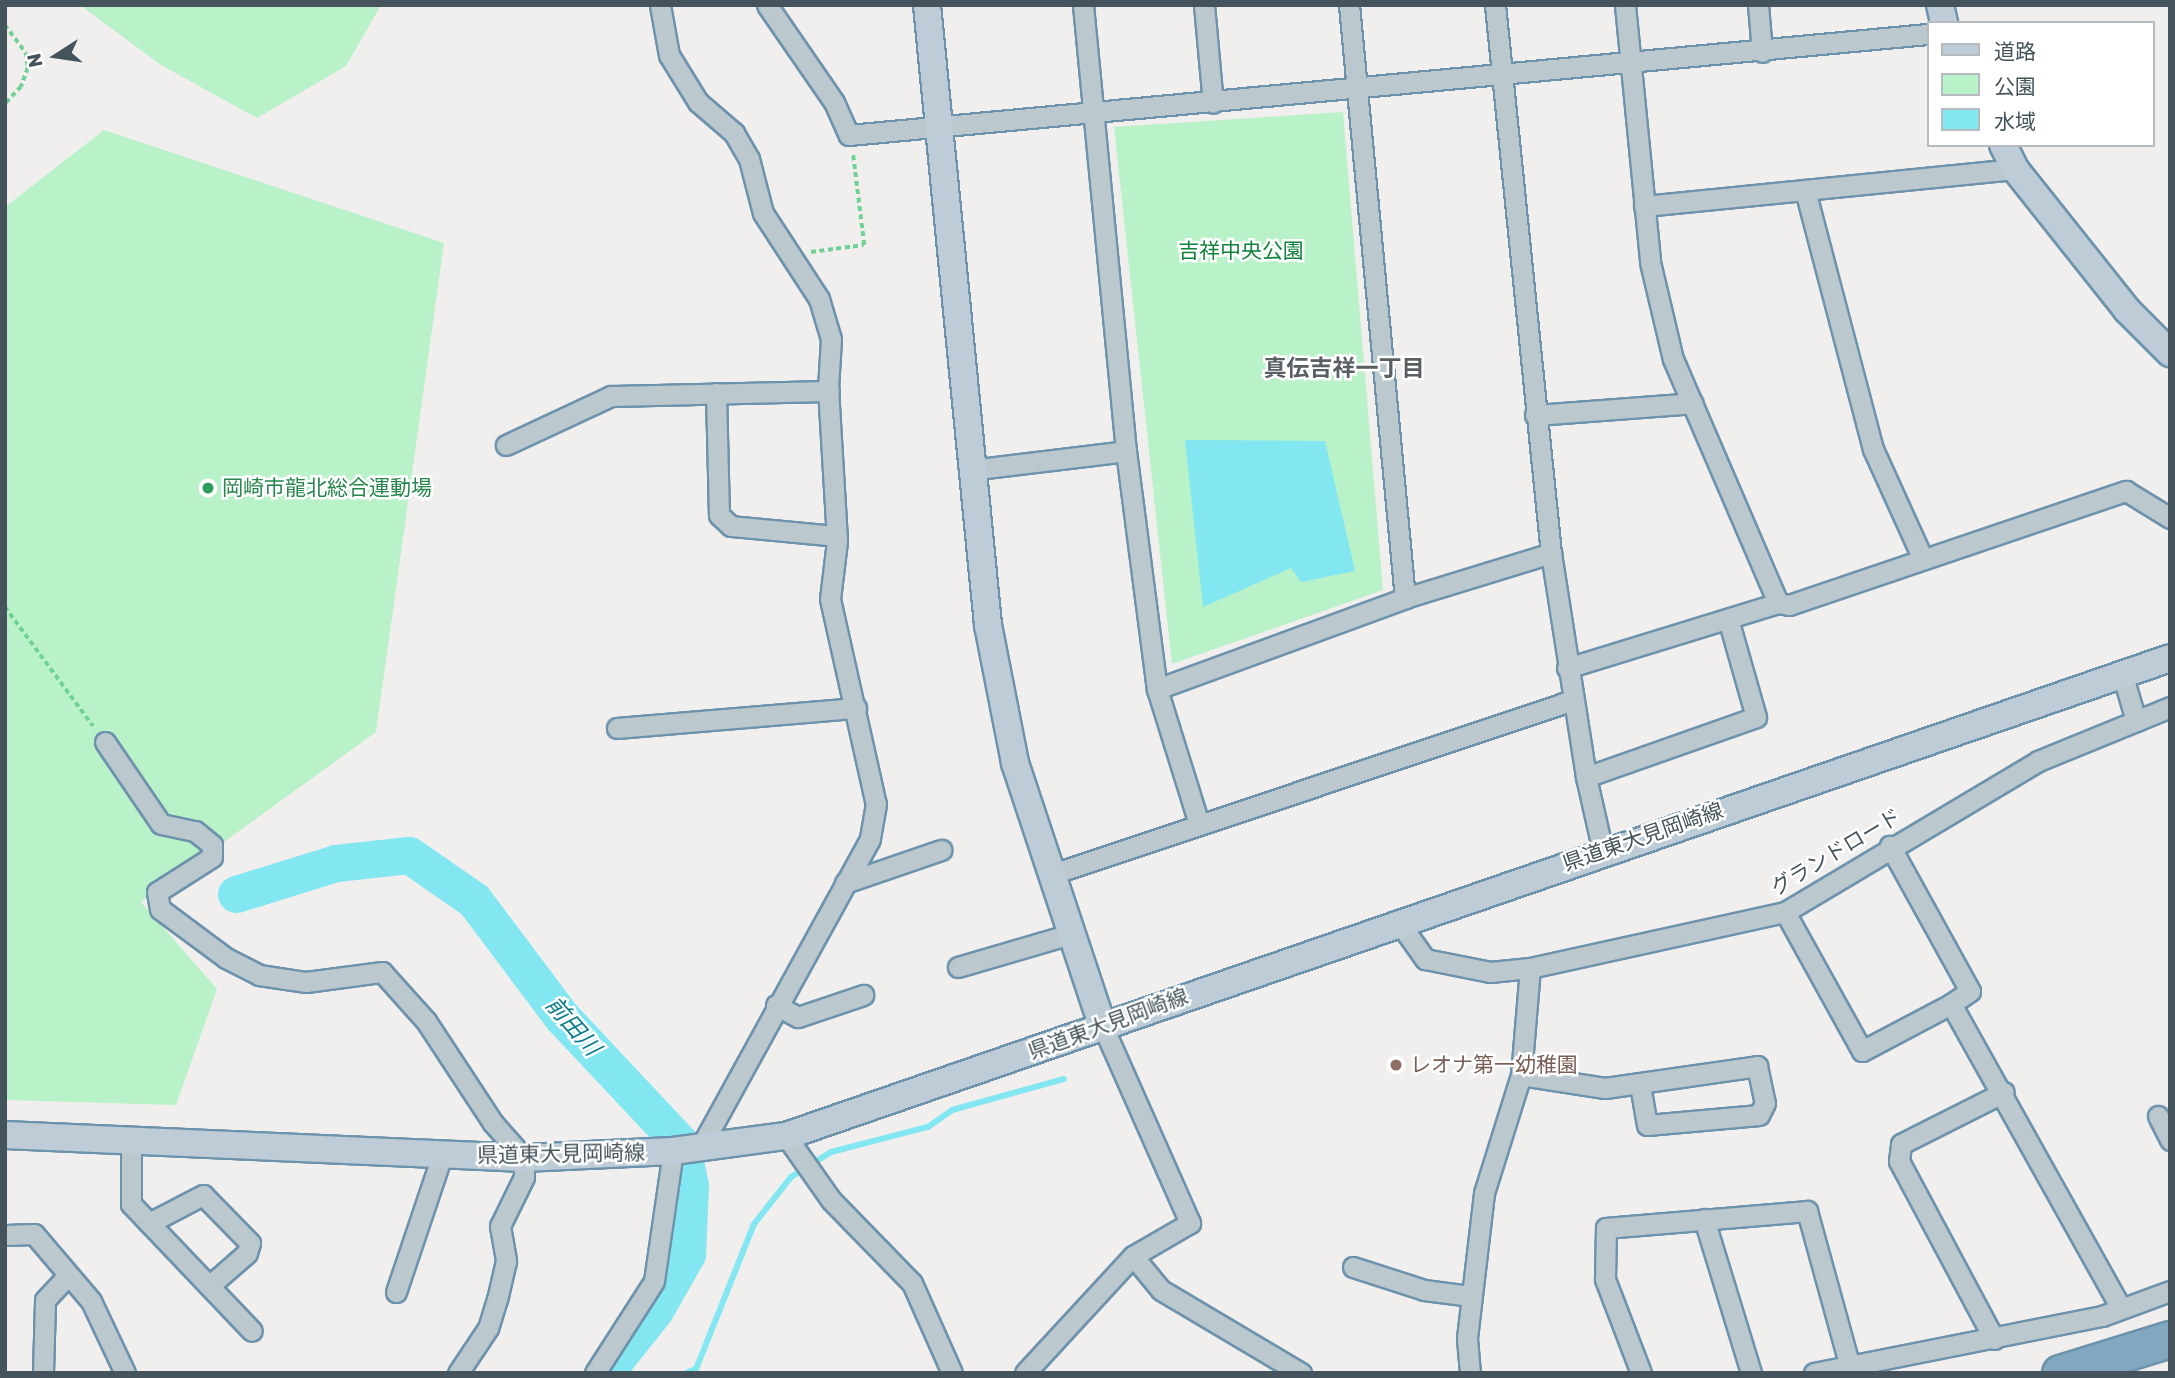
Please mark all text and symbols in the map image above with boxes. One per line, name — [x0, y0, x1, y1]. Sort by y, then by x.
north arrow — [21, 21, 91, 91]
legend — [1926, 21, 2154, 147]
text: 道路 — [1994, 39, 2036, 64]
text: N — [22, 51, 48, 70]
text: 公園 — [1994, 74, 2036, 99]
text: 水域 — [1994, 109, 2036, 134]
park label: 吉祥中央公園 — [1178, 238, 1304, 264]
district label: 真伝吉祥一丁目 — [1264, 354, 1424, 382]
place label: 岡崎市龍北総合運動場 — [222, 475, 432, 501]
marker: 岡崎市龍北総合運動場 — [200, 480, 216, 496]
street label: 県道東大見岡崎線 — [1559, 798, 1727, 876]
street label: グランドロード — [1767, 803, 1905, 901]
street label: 県道東大見岡崎線 — [1025, 983, 1191, 1065]
water label: 前田川 — [540, 991, 606, 1061]
place label: レオナ第一幼稚園 — [1410, 1052, 1578, 1078]
marker: レオナ第一幼稚園 — [1388, 1057, 1404, 1073]
street label: 県道東大見岡崎線 — [477, 1140, 645, 1168]

